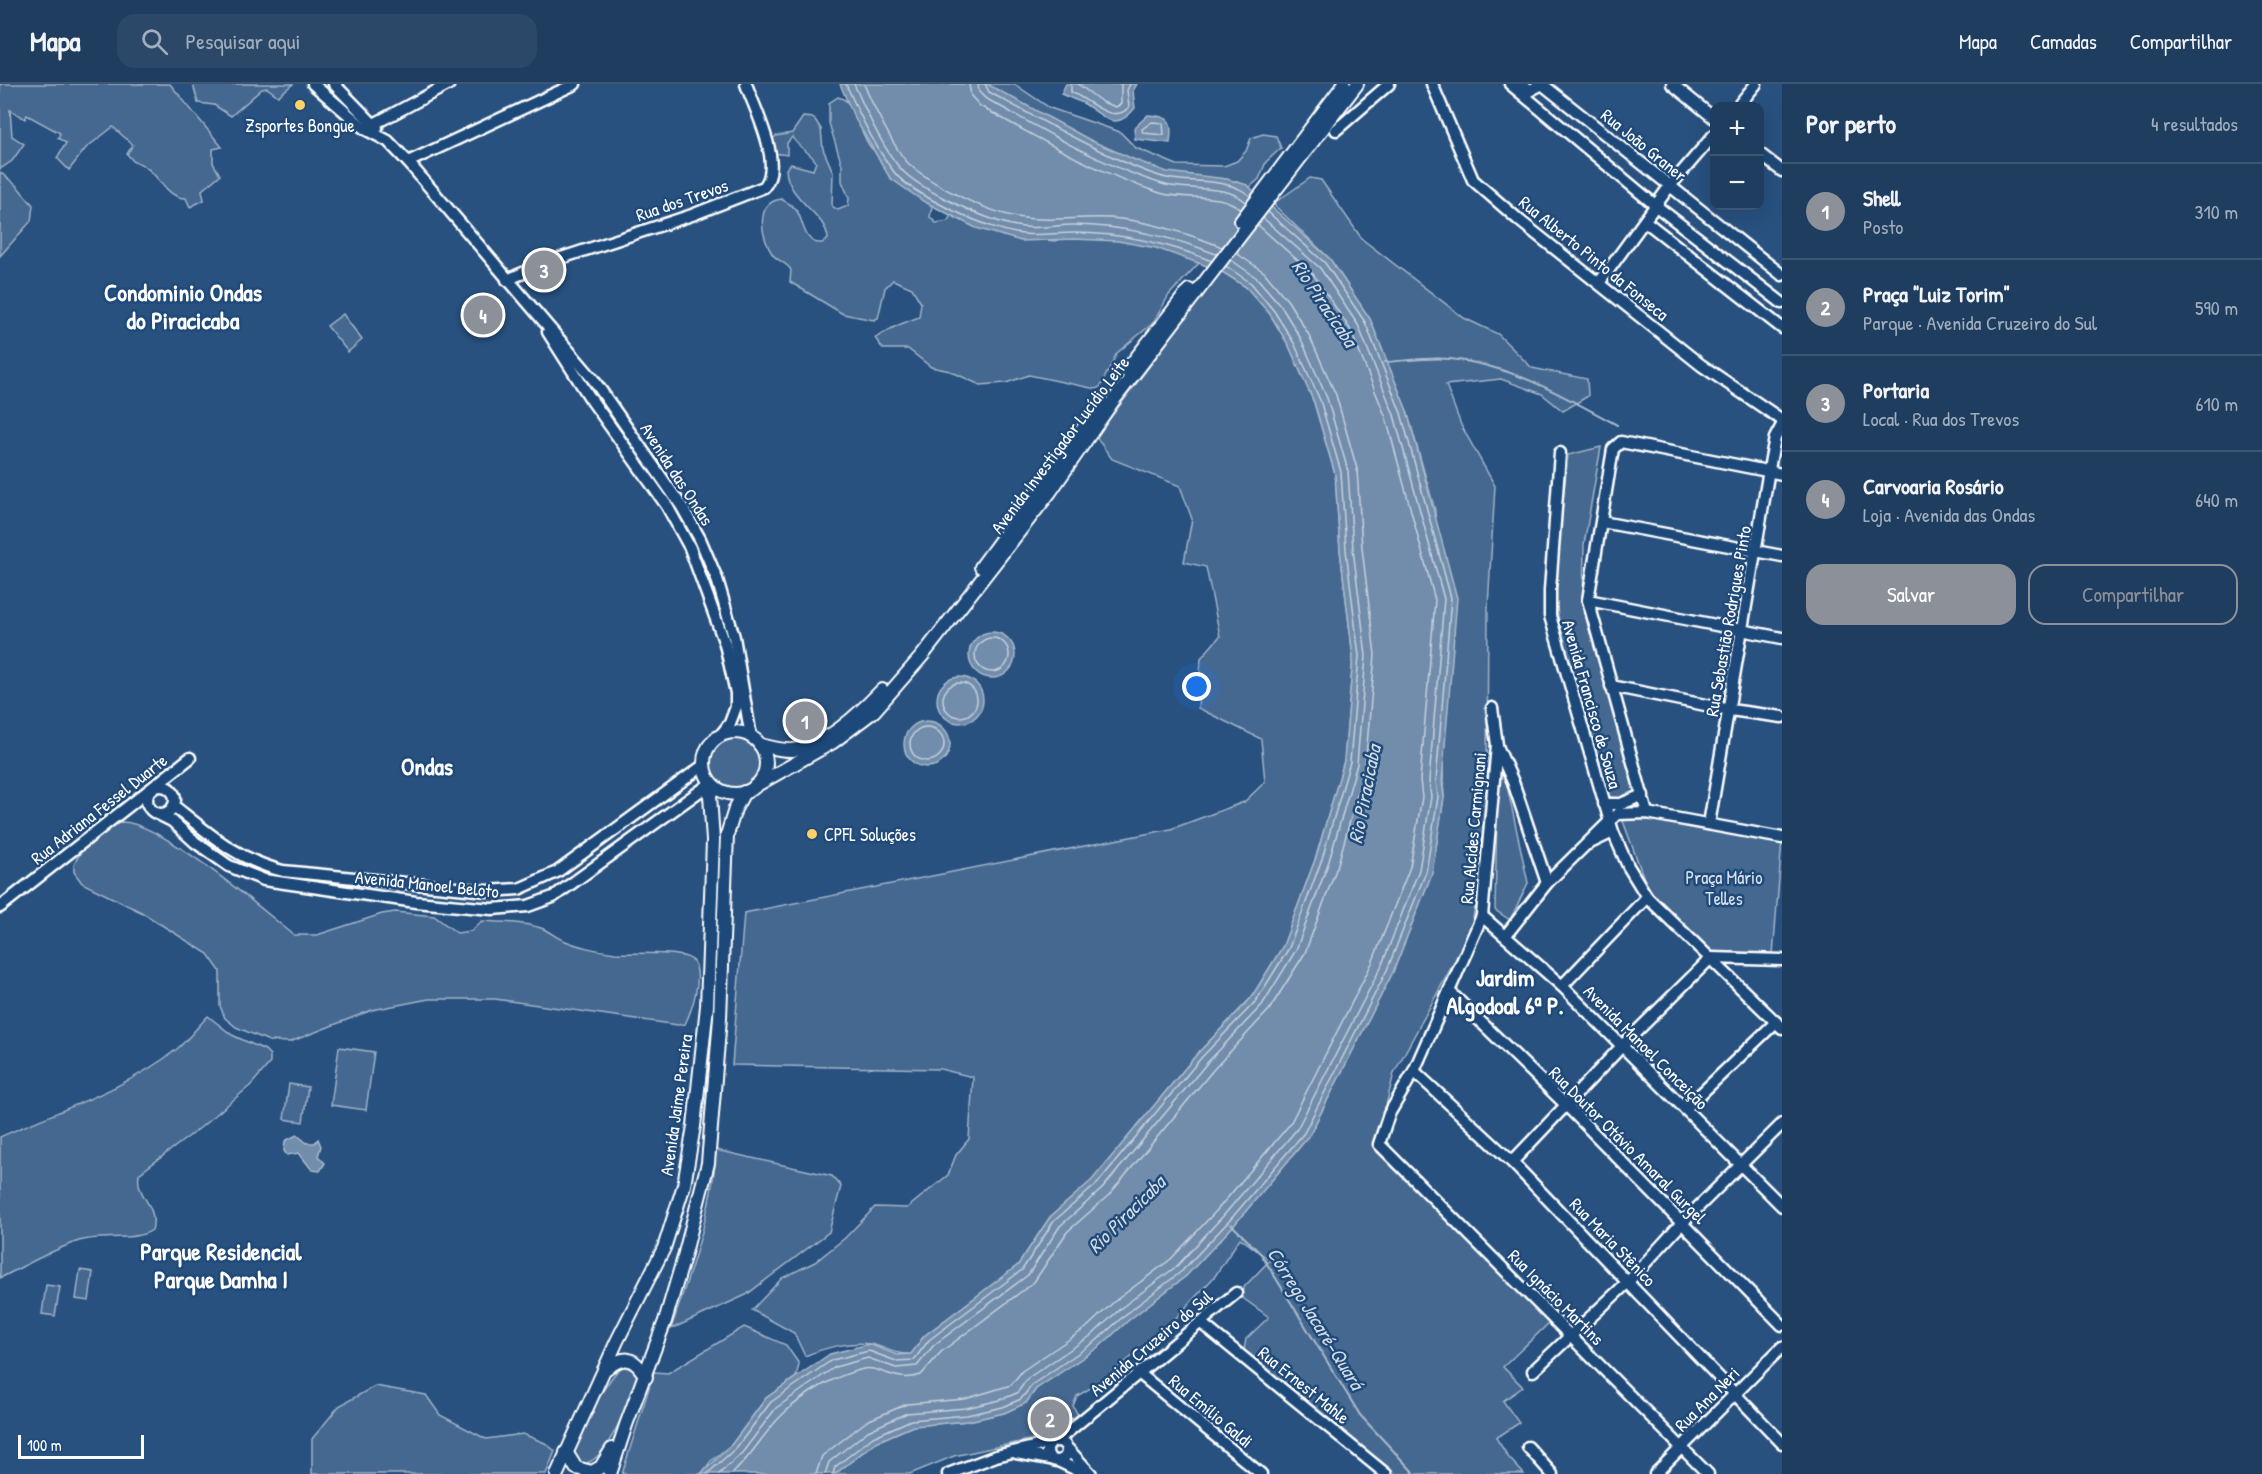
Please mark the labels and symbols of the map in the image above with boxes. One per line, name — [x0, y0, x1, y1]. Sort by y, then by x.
marker: Zsportes Bongue — [293, 98, 307, 112]
street label: Rua João Graner — [1596, 103, 1692, 187]
place label: Zsportes Bongue — [245, 113, 355, 138]
street label: Rua dos Trevos — [633, 173, 731, 227]
street label: Rua Alberto Pinto da Fonseca — [1514, 190, 1674, 326]
pin: 3 — [524, 248, 564, 292]
water label: Rio Piracicaba — [1286, 254, 1365, 354]
district label: Condominio Ondas do Piracicaba — [104, 276, 262, 336]
pin: 4 — [464, 292, 502, 338]
street label: Avenida Investigador Lucídio Leite — [985, 351, 1135, 539]
street label: Avenida das Ondas — [634, 418, 720, 530]
street label: Rua Sebastião Rodrigues Pinto — [1699, 524, 1757, 718]
street label: Avenida Francisco de Souza — [1556, 617, 1628, 791]
your location — [1182, 672, 1211, 701]
pin: 1 — [786, 698, 824, 744]
water label: Rio Piracicaba — [1341, 740, 1387, 846]
street label: Rua Adriana Fessel Duarte — [26, 748, 172, 870]
district label: Ondas — [401, 750, 453, 782]
street label: Rua Alcides Carmignani — [1454, 751, 1492, 905]
place label: CPFL Soluções — [824, 822, 916, 847]
marker: CPFL Soluções — [805, 827, 819, 841]
street label: Avenida Manoel Beloto — [354, 864, 500, 904]
park label: Praça Mário Telles — [1686, 865, 1762, 911]
district label: Jardim Algodoal 6ª P. — [1446, 961, 1564, 1022]
street label: Avenida Manoel Conceição — [1578, 979, 1714, 1115]
street label: Avenida Jaime Pereira — [654, 1033, 698, 1177]
street label: Rua Doutor Otávio Amaral Gurgel — [1544, 1061, 1713, 1230]
water label: Rio Piracicaba — [1081, 1168, 1172, 1259]
street label: Rua Maria Stênico — [1564, 1192, 1662, 1292]
district label: Parque Residencial Parque Damha I — [140, 1235, 302, 1296]
water label: Córrego Jacaré-Quará — [1261, 1242, 1372, 1397]
street label: Rua Ignácio Martins — [1502, 1243, 1610, 1351]
street label: Avenida Cruzeiro do Sul — [1084, 1284, 1218, 1402]
street label: Rua Ernest Mahle — [1253, 1340, 1355, 1430]
street label: Rua Ana Neri — [1669, 1361, 1745, 1437]
street label: Rua Emílio Galdi — [1164, 1368, 1258, 1454]
pin: 2 — [1030, 1396, 1070, 1442]
scale bar — [18, 1432, 144, 1460]

